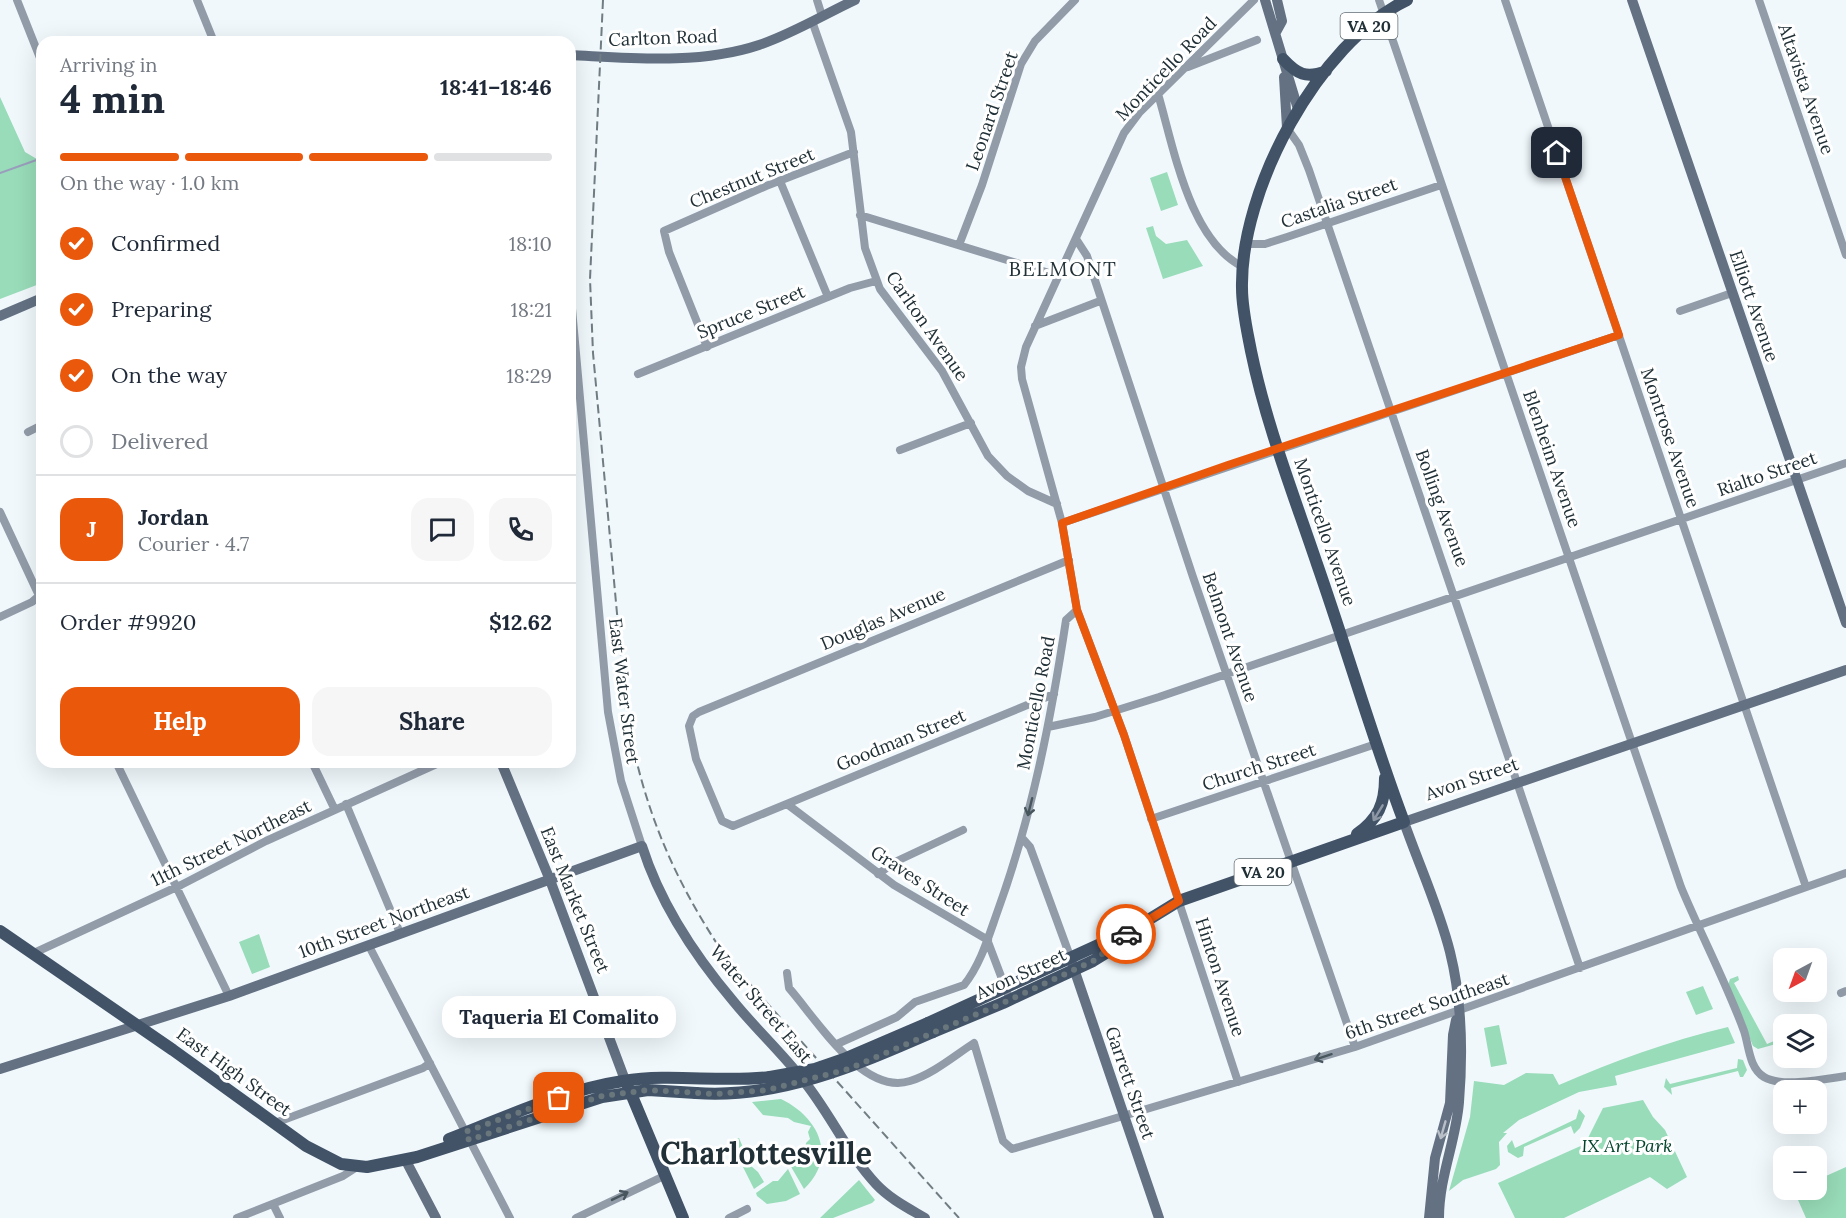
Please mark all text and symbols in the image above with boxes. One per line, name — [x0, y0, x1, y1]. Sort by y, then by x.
street label: Monticello Road — [1110, 12, 1221, 125]
road number: VA 20 — [1340, 13, 1398, 39]
street label: Altavista Avenue — [1773, 19, 1840, 157]
street label: Carlton Road — [608, 24, 718, 51]
street label: Leonard Street — [960, 48, 1023, 174]
text: Arriving in — [60, 52, 157, 77]
text: 18:41–18:46 — [440, 73, 552, 101]
text: 4 min — [60, 74, 165, 124]
pin — [1531, 127, 1582, 178]
icon: home — [1540, 136, 1573, 169]
street label: Chestnut Street — [686, 142, 818, 213]
text: On the way · 1.0 km — [60, 170, 239, 195]
street label: Castalia Street — [1278, 172, 1400, 233]
icon: check — [60, 227, 93, 260]
text: Confirmed — [111, 229, 220, 257]
text: 18:10 — [509, 231, 552, 256]
street label: Elliott Avenue — [1725, 247, 1784, 365]
district label: BELMONT — [1009, 256, 1117, 281]
street label: Carlton Avenue — [881, 266, 974, 385]
street label: Spruce Street — [693, 279, 808, 344]
icon: check — [60, 293, 93, 326]
text: Preparing — [111, 295, 211, 323]
text: 18:21 — [510, 297, 552, 322]
icon: check — [60, 359, 93, 392]
text: On the way — [111, 361, 227, 389]
text: 18:29 — [506, 363, 552, 388]
street label: Montrose Avenue — [1636, 365, 1705, 511]
street label: Blenheim Avenue — [1518, 387, 1587, 531]
text: Delivered — [111, 427, 209, 455]
street label: Bolling Avenue — [1411, 446, 1474, 570]
street label: Rialto Street — [1714, 446, 1820, 501]
street label: Monticello Avenue — [1289, 455, 1362, 609]
button: chat — [411, 498, 474, 561]
button: phone — [489, 498, 552, 561]
text: Jordan — [138, 503, 209, 531]
text: J — [87, 515, 96, 543]
text: Courier · 4.7 — [138, 531, 249, 556]
street label: Belmont Avenue — [1197, 569, 1264, 705]
street label: Douglas Avenue — [817, 582, 949, 655]
text: Order #9920 — [60, 608, 196, 636]
text: $12.62 — [489, 608, 552, 636]
street label: East Water Street — [604, 617, 645, 765]
street label: Monticello Road — [1011, 634, 1060, 772]
button: Help — [60, 687, 300, 756]
button: Share — [312, 687, 552, 756]
street label: Goodman Street — [833, 703, 969, 776]
street label: Church Street — [1199, 737, 1318, 796]
street label: Avon Street — [1421, 752, 1522, 806]
street label: 11th Street Northeast — [147, 794, 315, 891]
one-way arrow — [1024, 797, 1035, 816]
one-way arrow — [1371, 804, 1383, 821]
street label: East Market Street — [536, 823, 615, 976]
street label: Graves Street — [866, 840, 974, 921]
road number: VA 20 — [1234, 859, 1292, 885]
street label: 10th Street Northeast — [295, 880, 472, 963]
courier — [1096, 904, 1156, 964]
street label: Hinton Avenue — [1190, 914, 1251, 1040]
icon: car — [1110, 918, 1143, 951]
street label: Water Street East — [705, 940, 818, 1067]
street label: Avon Street — [971, 943, 1070, 1005]
north arrow — [1773, 948, 1827, 1002]
map controls — [1773, 948, 1827, 1200]
street label: 6th Street Southeast — [1342, 967, 1512, 1044]
callout: Taqueria El Comalito — [442, 996, 676, 1038]
text: Taqueria El Comalito — [459, 1004, 659, 1029]
button: layers — [1773, 1014, 1827, 1068]
street label: East High Street — [172, 1022, 296, 1121]
street label: Garrett Street — [1100, 1023, 1161, 1142]
one-way arrow — [1314, 1052, 1333, 1063]
pin — [533, 1072, 584, 1123]
button: + — [1773, 1080, 1827, 1134]
icon: bag — [542, 1081, 575, 1114]
one-way arrow — [1437, 1121, 1448, 1140]
district label: Charlottesville — [660, 1134, 872, 1172]
park label: IX Art Park — [1582, 1134, 1672, 1157]
button: − — [1773, 1146, 1827, 1200]
one-way arrow — [610, 1190, 628, 1201]

